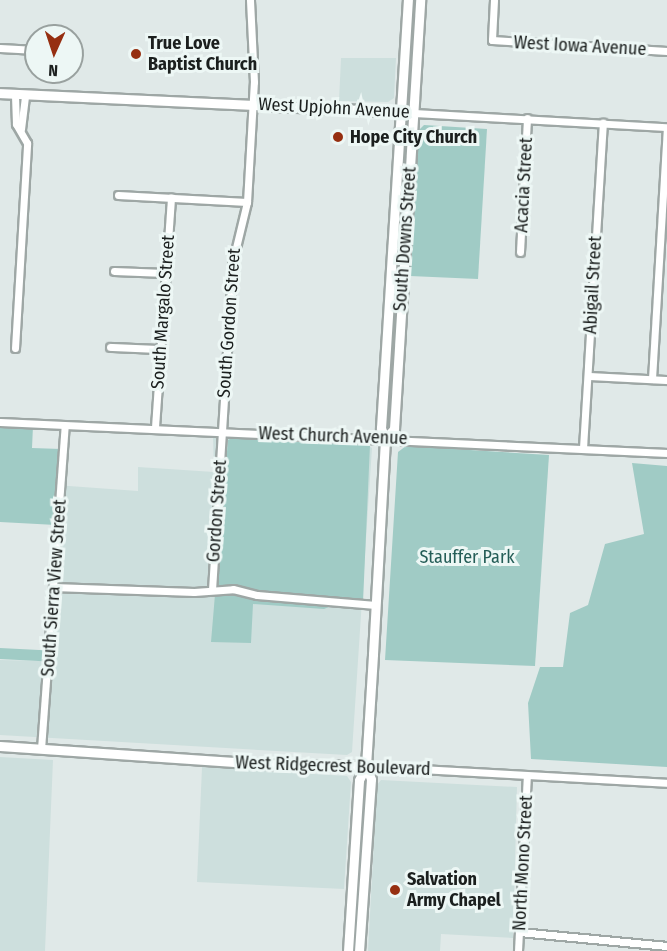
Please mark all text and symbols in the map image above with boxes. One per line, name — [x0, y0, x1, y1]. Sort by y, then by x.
north arrow — [24, 24, 84, 84]
street label: West Iowa Avenue — [513, 32, 647, 60]
place label: True Love Baptist Church — [148, 33, 257, 76]
marker: True Love Baptist Church — [129, 47, 143, 61]
text: N — [48, 61, 58, 80]
street label: West Upjohn Avenue — [258, 93, 410, 123]
place label: Hope City Church — [350, 126, 477, 148]
marker: Hope City Church — [331, 130, 345, 144]
street label: Acacia Street — [511, 137, 537, 233]
street label: South Downs Street — [389, 166, 421, 312]
street label: South Margalo Street — [147, 234, 179, 390]
street label: Abigail Street — [580, 235, 606, 335]
street label: South Gordon Street — [213, 247, 245, 399]
street label: West Church Avenue — [258, 423, 408, 449]
street label: Gordon Street — [203, 459, 231, 563]
street label: South Sierra View Street — [37, 499, 71, 677]
park label: Stauffer Park — [419, 546, 515, 568]
street label: West Ridgecrest Boulevard — [235, 752, 431, 780]
street label: North Mono Street — [509, 795, 537, 931]
place label: Salvation Army Chapel — [407, 869, 501, 912]
marker: Salvation Army Chapel — [388, 883, 402, 897]

